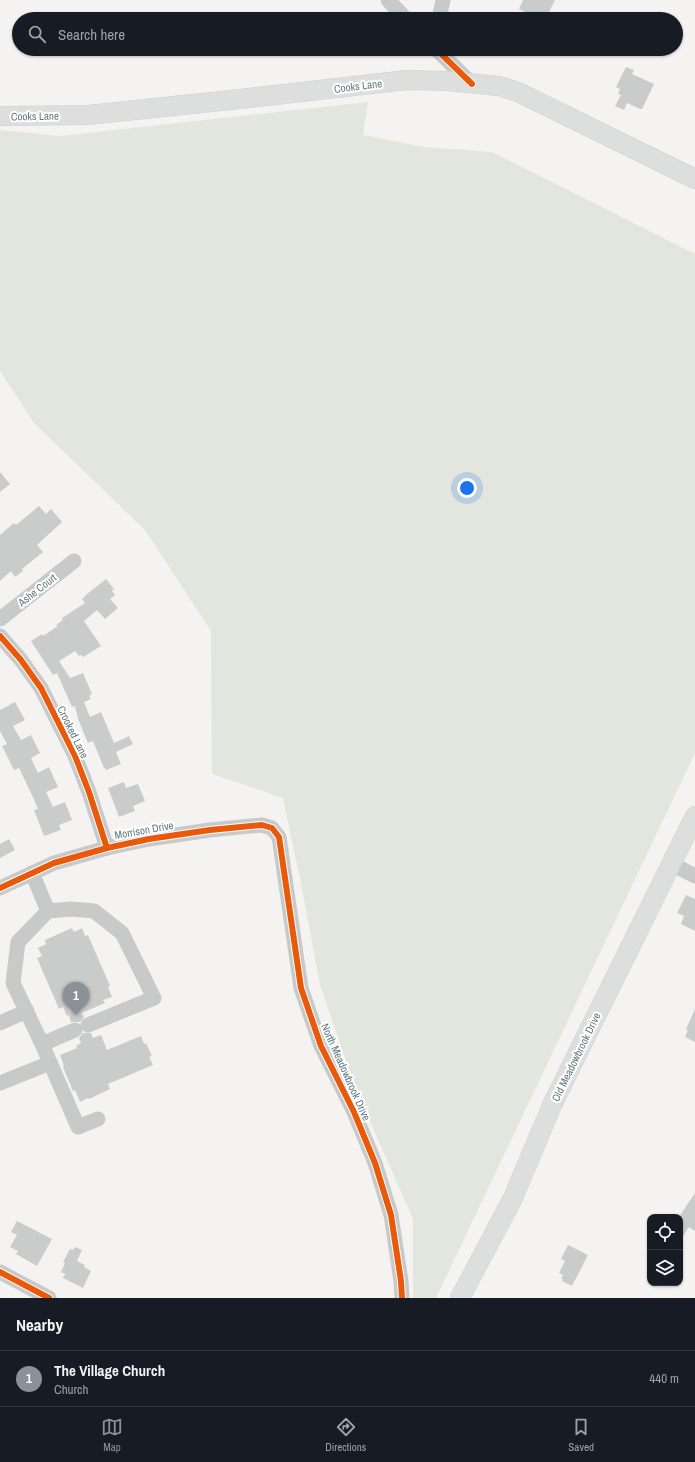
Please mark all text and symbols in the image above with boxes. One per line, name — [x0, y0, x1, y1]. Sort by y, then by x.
search box — [12, 12, 683, 56]
icon: search — [26, 23, 48, 45]
text: Search here — [58, 24, 125, 45]
street label: Cooks Lane — [333, 76, 383, 96]
street label: Cooks Lane — [11, 109, 59, 123]
your location — [457, 478, 477, 498]
street label: Ashe Court — [14, 570, 59, 610]
street label: Crooked Lane — [54, 703, 92, 761]
street label: Morrison Drive — [113, 818, 175, 842]
pin: 1 — [63, 982, 89, 1015]
street label: Old Meadowbrook Drive — [548, 1010, 604, 1104]
street label: North Meadowbrook Drive — [318, 1021, 374, 1123]
map controls — [647, 1214, 683, 1286]
button: locate — [647, 1214, 683, 1250]
button: layers — [647, 1250, 683, 1286]
text: Nearby — [16, 1313, 63, 1336]
text: The Village Church — [54, 1360, 165, 1381]
text: 1 — [26, 1370, 32, 1387]
text: 440 m — [649, 1370, 679, 1387]
text: Church — [54, 1381, 88, 1398]
tab: Map — [101, 1416, 123, 1454]
tab: Directions — [325, 1416, 366, 1454]
tab: Saved — [568, 1416, 594, 1454]

